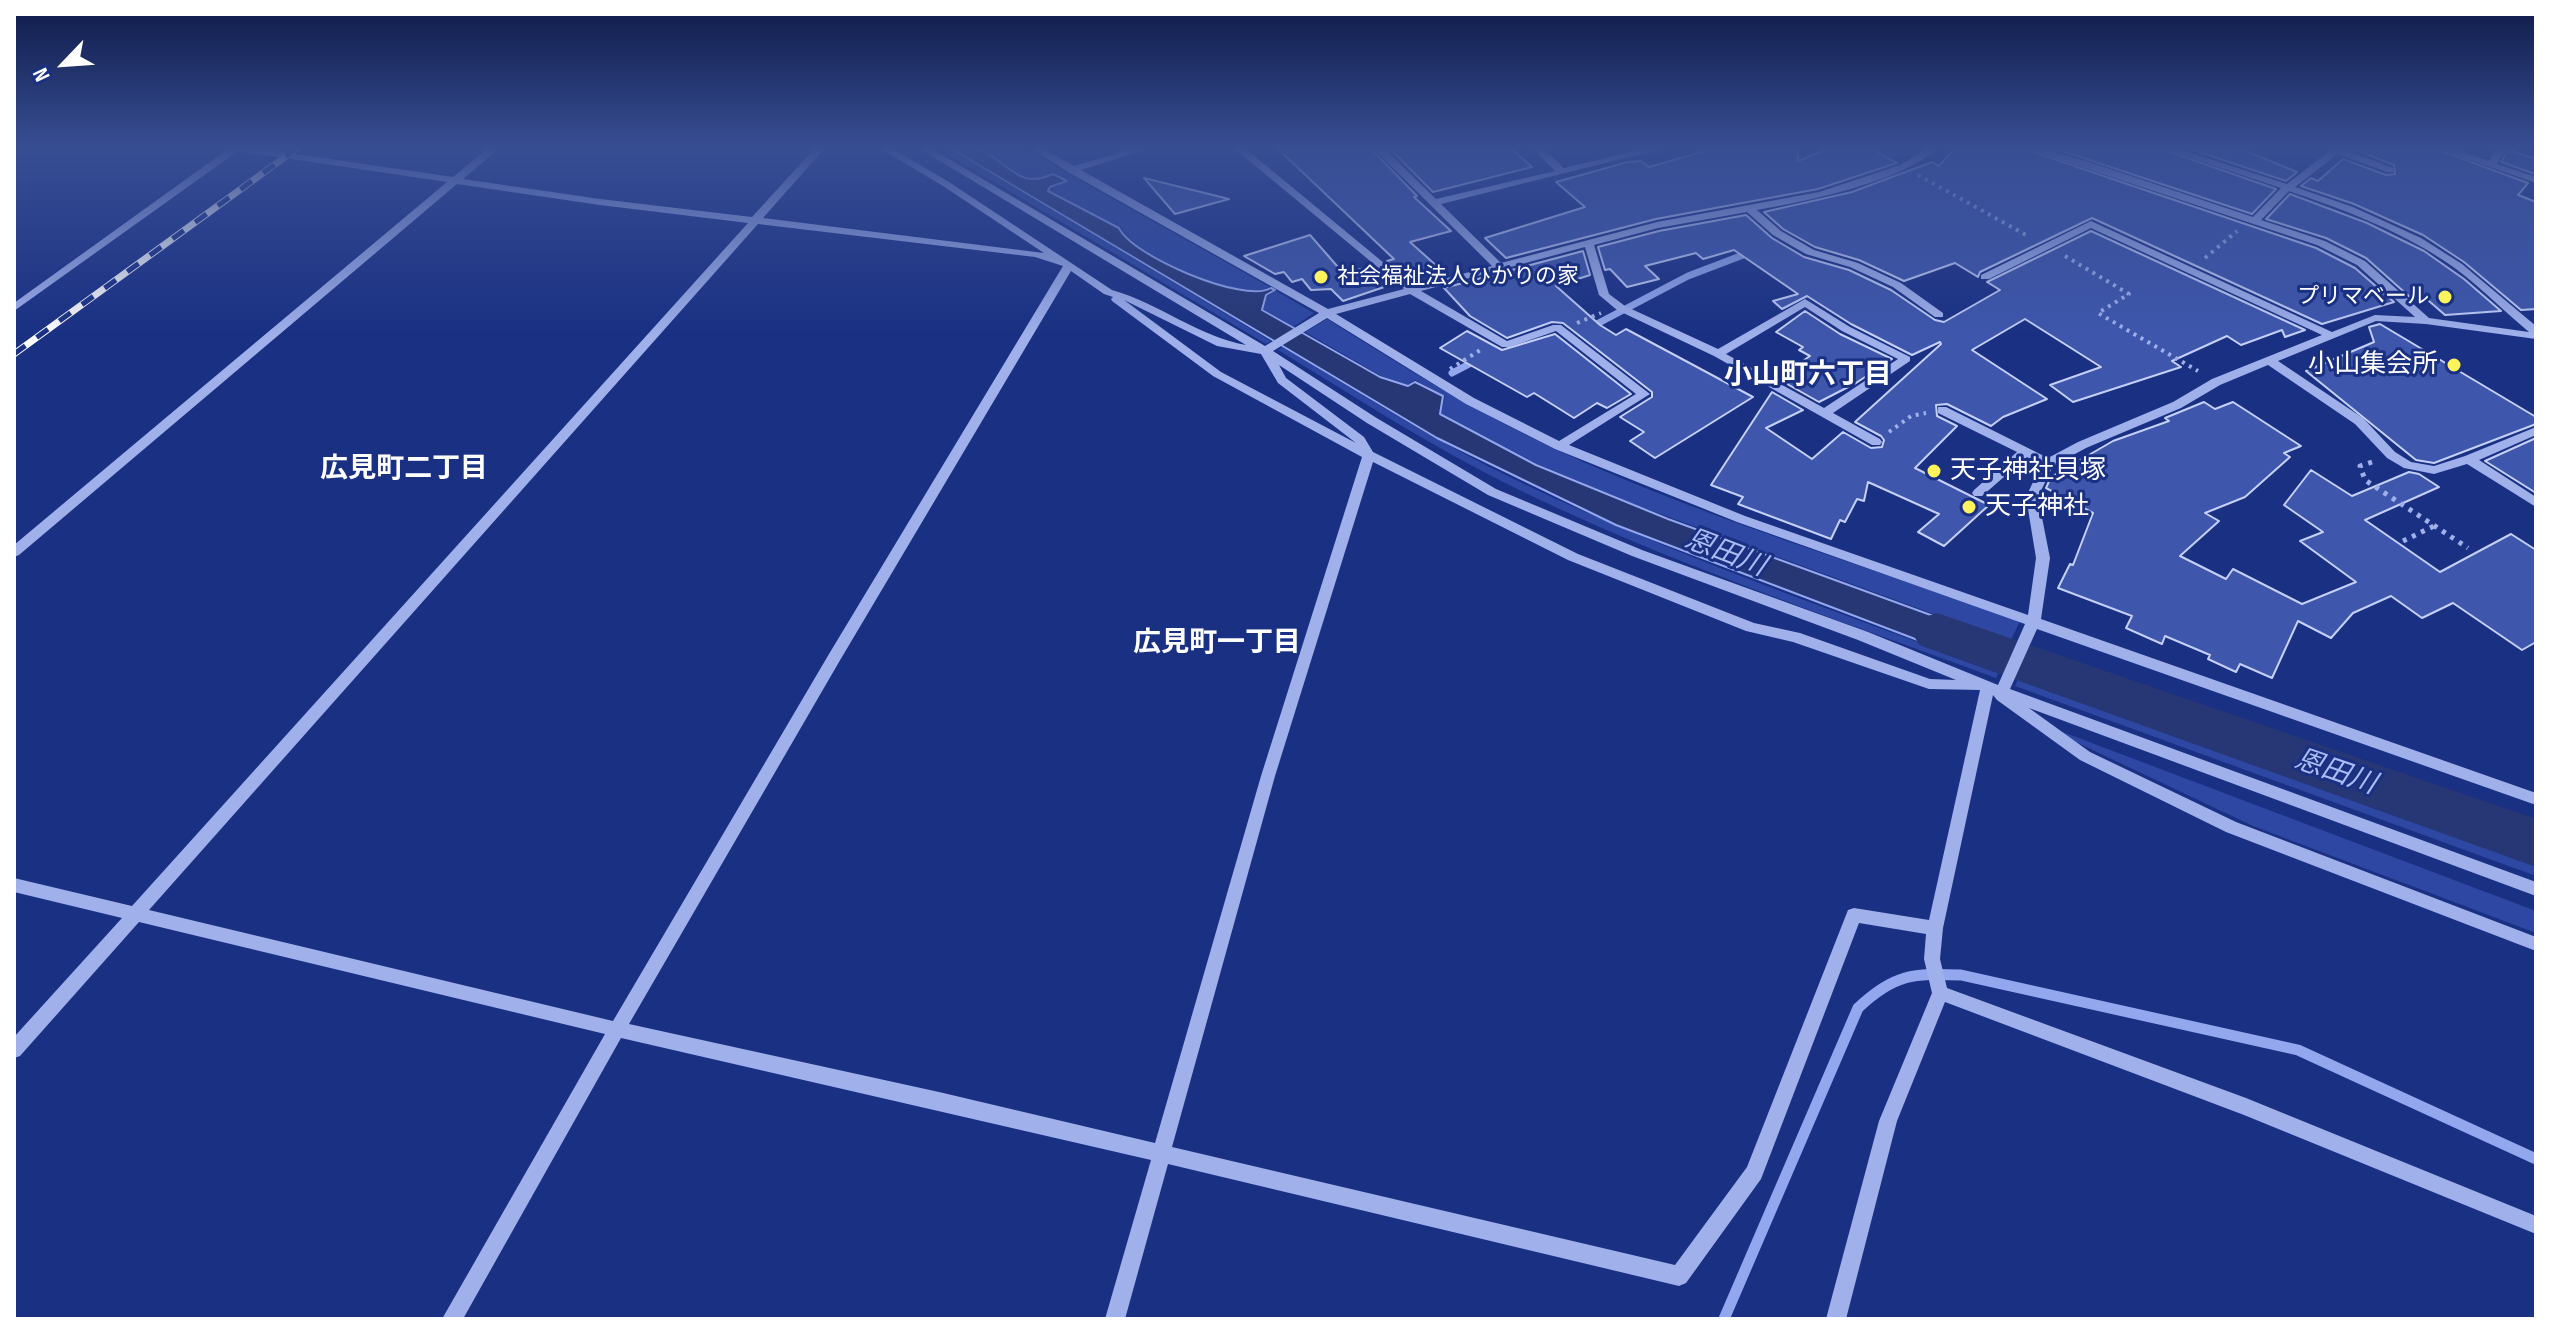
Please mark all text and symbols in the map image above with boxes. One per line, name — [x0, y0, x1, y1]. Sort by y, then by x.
north arrow — [24, 24, 104, 104]
text: N — [27, 63, 57, 85]
place label: 社会福祉法人ひかりの家 — [1337, 264, 1579, 290]
marker: 社会福祉法人ひかりの家 — [1312, 268, 1330, 286]
place label: プリマベール — [2297, 284, 2429, 310]
marker: プリマベール — [2436, 288, 2454, 306]
place label: 小山集会所 — [2308, 349, 2438, 381]
marker: 小山集会所 — [2445, 356, 2463, 374]
district label: 小山町六丁目 — [1724, 359, 1892, 393]
district label: 広見町二丁目 — [320, 453, 488, 487]
place label: 天子神社貝塚 — [1950, 455, 2106, 487]
marker: 天子神社貝塚 — [1925, 462, 1943, 480]
place label: 天子神社 — [1985, 491, 2089, 523]
marker: 天子神社 — [1960, 498, 1978, 516]
water label: 恩田川 — [1680, 523, 1770, 585]
district label: 広見町一丁目 — [1133, 627, 1301, 661]
water label: 恩田川 — [2290, 743, 2380, 803]

